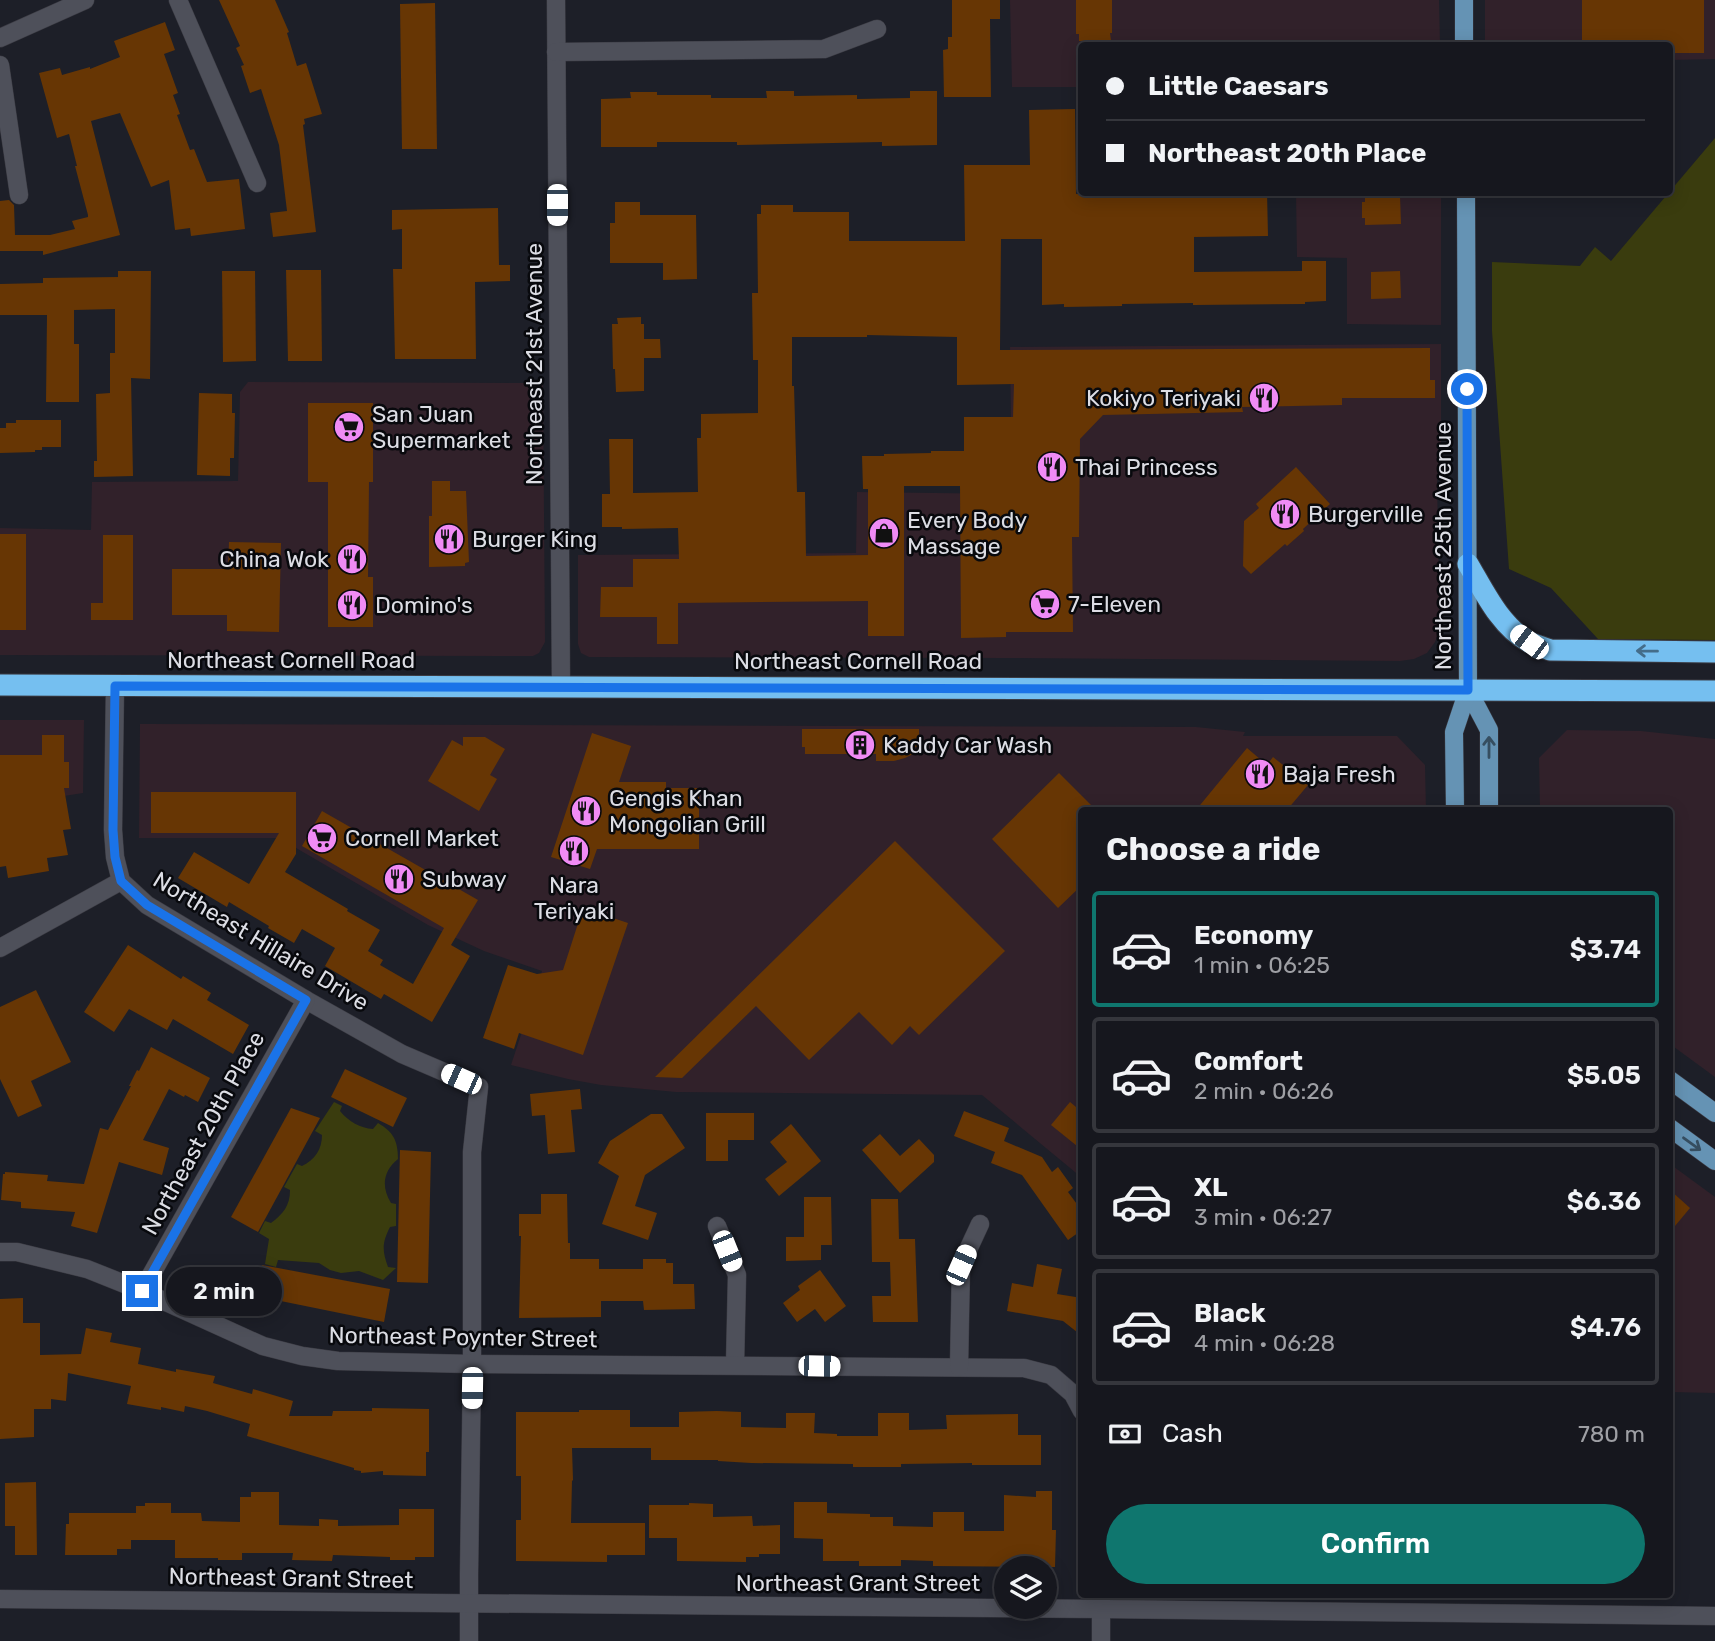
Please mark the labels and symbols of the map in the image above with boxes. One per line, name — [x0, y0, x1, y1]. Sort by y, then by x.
car — [547, 184, 568, 226]
street label: Northeast 21st Avenue — [520, 243, 548, 485]
route start — [1451, 373, 1483, 405]
restaurant icon: Kokiyo Teriyaki — [1247, 381, 1281, 415]
place label: Kokiyo Teriyaki — [1086, 384, 1241, 412]
place label: San Juan Supermarket — [372, 400, 510, 454]
supermarket icon: San Juan Supermarket — [332, 410, 366, 444]
street label: Northeast 25th Avenue — [1429, 422, 1457, 670]
restaurant icon: Thai Princess — [1035, 450, 1069, 484]
place label: Thai Princess — [1075, 453, 1218, 481]
restaurant icon: Burgerville — [1268, 497, 1302, 531]
place label: Burgerville — [1308, 500, 1423, 528]
place label: Every Body Massage — [907, 506, 1028, 560]
shop icon: Every Body Massage — [867, 516, 901, 550]
restaurant icon: Burger King — [432, 522, 466, 556]
place label: Burger King — [472, 525, 597, 553]
restaurant icon: China Wok — [335, 542, 369, 576]
place label: China Wok — [219, 545, 329, 573]
supermarket icon: 7-Eleven — [1028, 587, 1062, 621]
restaurant icon: Domino's — [335, 588, 369, 622]
place label: 7-Eleven — [1068, 590, 1161, 618]
place label: Domino's — [375, 591, 473, 619]
car — [1506, 621, 1553, 663]
one-way arrow — [1636, 644, 1659, 658]
street label: Northeast Cornell Road — [167, 646, 415, 674]
street label: Northeast Cornell Road — [734, 647, 982, 675]
building icon: Kaddy Car Wash — [843, 728, 877, 762]
place label: Kaddy Car Wash — [883, 731, 1052, 759]
one-way arrow — [1482, 736, 1496, 759]
restaurant icon: Baja Fresh — [1243, 757, 1277, 791]
place label: Baja Fresh — [1283, 760, 1396, 788]
place label: Gengis Khan Mongolian Grill — [609, 784, 766, 838]
restaurant icon: Gengis Khan Mongolian Grill — [569, 794, 603, 828]
supermarket icon: Cornell Market — [305, 821, 339, 855]
place label: Cornell Market — [345, 824, 499, 852]
restaurant icon: Nara Teriyaki — [557, 834, 591, 868]
restaurant icon: Subway — [382, 862, 416, 896]
street label: Northeast Hillaire Drive — [148, 865, 374, 1017]
place label: Subway — [422, 865, 507, 893]
place label: Nara Teriyaki — [534, 871, 614, 925]
street label: Northeast 20th Place — [135, 1026, 271, 1240]
car — [438, 1061, 485, 1097]
one-way arrow — [1682, 1137, 1701, 1151]
car — [710, 1228, 745, 1274]
car — [943, 1242, 980, 1288]
callout: 2 min — [166, 1266, 282, 1316]
route end — [126, 1275, 158, 1307]
street label: Northeast Poynter Street — [328, 1321, 598, 1353]
car — [798, 1355, 841, 1377]
car — [462, 1367, 483, 1409]
street label: Northeast Grant Street — [168, 1562, 414, 1594]
street label: Northeast Grant Street — [736, 1569, 980, 1597]

